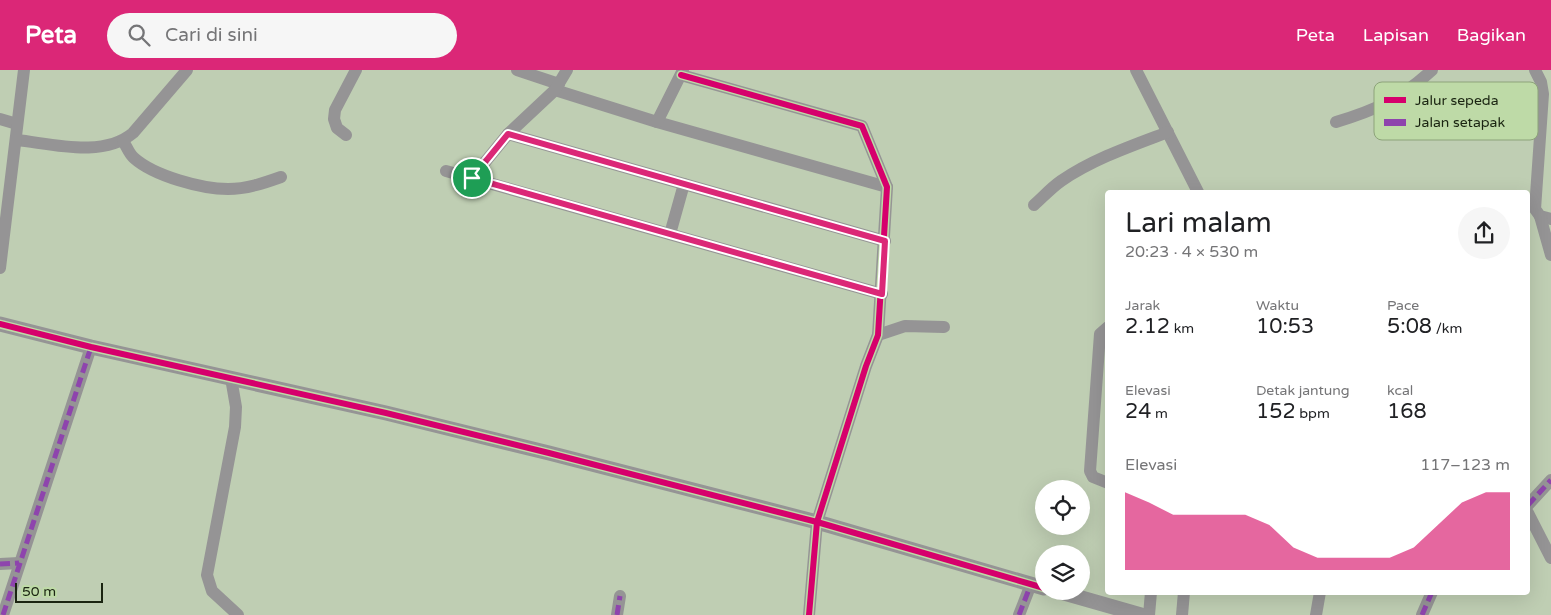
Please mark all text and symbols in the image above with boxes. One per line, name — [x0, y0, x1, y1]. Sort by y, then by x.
search box — [107, 13, 457, 58]
text: Peta — [25, 21, 77, 50]
icon: search — [125, 21, 153, 49]
text: Cari di sini — [165, 24, 258, 46]
text: Peta — [1296, 24, 1335, 46]
text: Lapisan — [1363, 24, 1429, 46]
text: Bagikan — [1457, 24, 1526, 46]
legend — [1374, 82, 1538, 140]
text: Jalur sepeda — [1415, 92, 1499, 109]
text: Jalan setapak — [1415, 114, 1505, 131]
pin — [451, 157, 493, 199]
icon: arrive — [458, 164, 486, 192]
text: Lari malam — [1125, 206, 1272, 240]
button: share — [1458, 207, 1510, 259]
text: 20:23 · 4 × 530 m — [1125, 242, 1258, 262]
text: Jarak — [1125, 297, 1160, 314]
text: Waktu — [1256, 297, 1299, 314]
text: Pace — [1387, 297, 1419, 314]
text: 2.12 — [1125, 314, 1170, 339]
text: 10:53 — [1256, 314, 1314, 339]
text: 5:08 — [1387, 314, 1432, 339]
text: km — [1170, 320, 1194, 337]
text: /km — [1432, 320, 1462, 337]
text: Elevasi — [1125, 382, 1171, 399]
text: Detak jantung — [1256, 382, 1350, 399]
text: kcal — [1387, 382, 1413, 399]
text: 24 — [1125, 399, 1151, 424]
text: 152 — [1256, 399, 1296, 424]
text: 168 — [1387, 399, 1427, 424]
text: m — [1151, 405, 1168, 422]
text: bpm — [1296, 405, 1330, 422]
text: Elevasi — [1125, 455, 1177, 475]
text: 117–123 m — [1420, 455, 1510, 475]
map controls — [1035, 480, 1090, 600]
button: locate — [1035, 480, 1090, 535]
button: layers — [1035, 545, 1090, 600]
scale bar — [15, 580, 102, 603]
text: 50 m — [22, 583, 56, 600]

